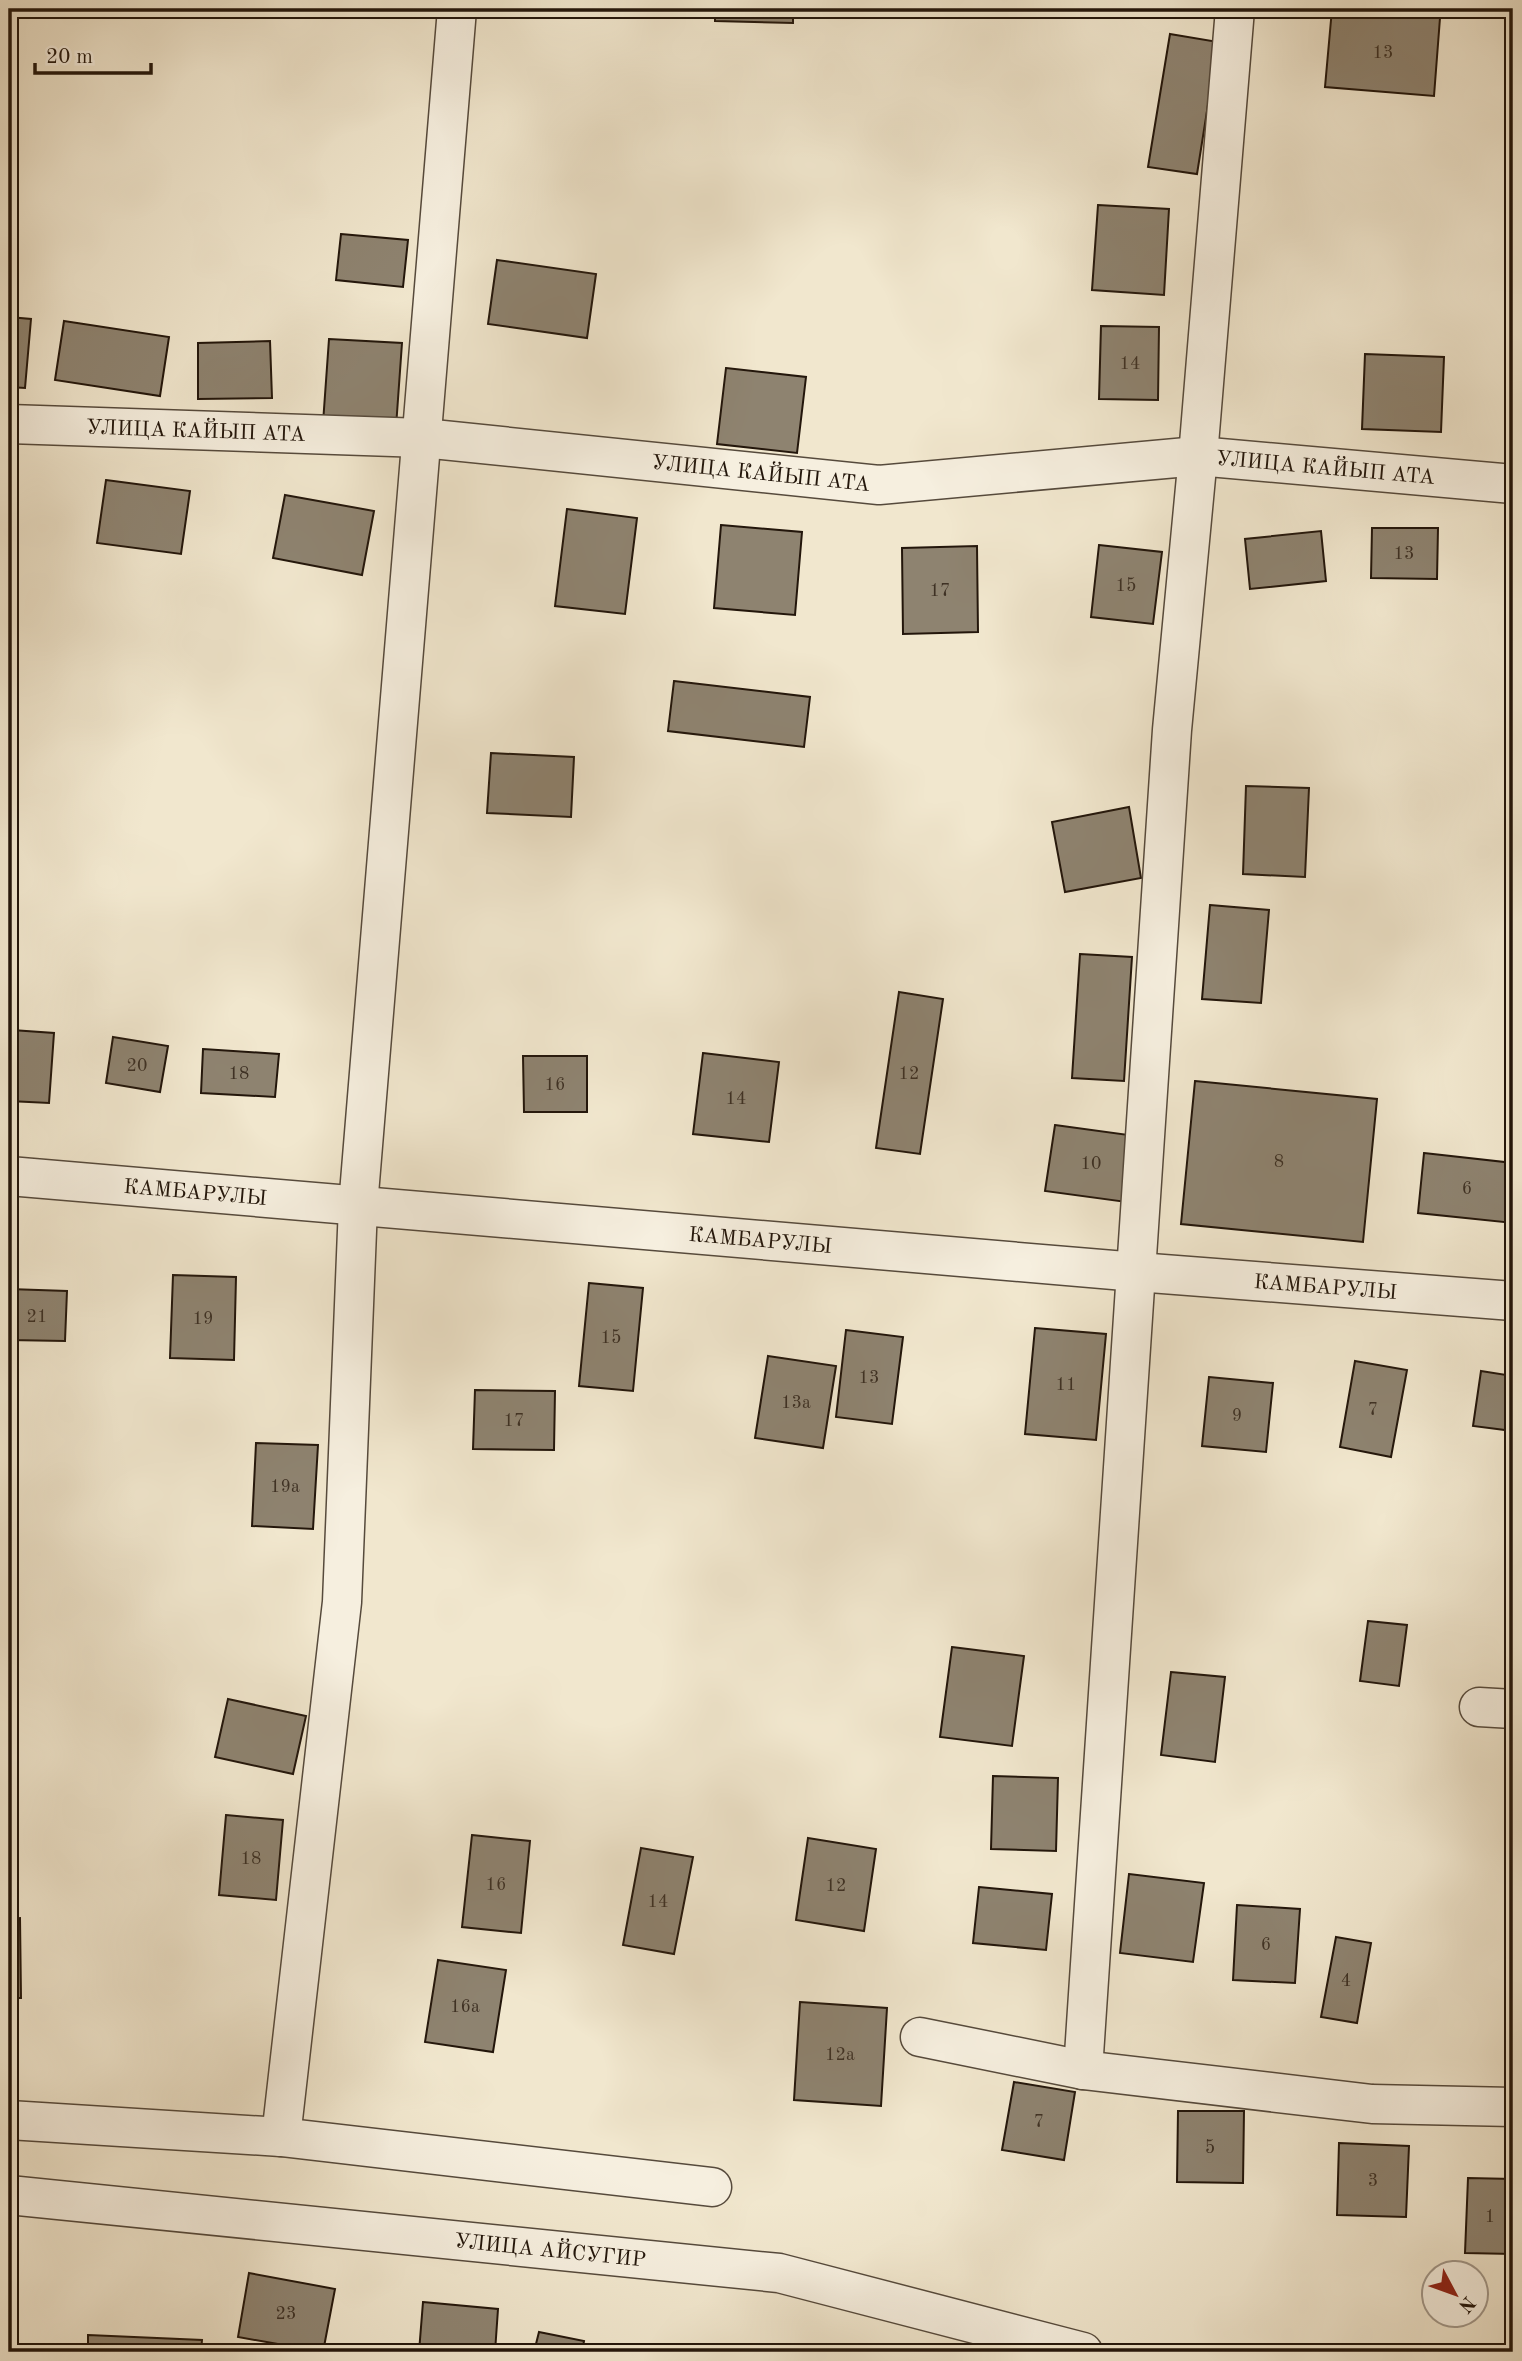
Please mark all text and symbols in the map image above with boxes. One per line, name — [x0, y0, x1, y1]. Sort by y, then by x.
scale bar — [35, 32, 150, 76]
house number: 13 — [1373, 44, 1393, 62]
text: 20 m — [46, 47, 93, 68]
house number: 14 — [1120, 355, 1140, 373]
street label: УЛИЦА КАЙЫП АТА — [86, 417, 306, 446]
street label: УЛИЦА КАЙЫП АТА — [1215, 449, 1436, 489]
street label: УЛИЦА КАЙЫП АТА — [651, 453, 871, 496]
house number: 13 — [1394, 545, 1414, 563]
house number: 15 — [1116, 577, 1136, 595]
house number: 17 — [930, 582, 950, 600]
house number: 20 — [127, 1057, 147, 1075]
house number: 18 — [229, 1065, 249, 1083]
house number: 12 — [899, 1065, 919, 1083]
house number: 16 — [545, 1076, 565, 1094]
house number: 14 — [726, 1090, 746, 1108]
house number: 8 — [1274, 1153, 1284, 1171]
house number: 10 — [1081, 1155, 1101, 1173]
street label: КАМБАРУЛЫ — [123, 1177, 268, 1210]
house number: 6 — [1462, 1180, 1472, 1198]
street label: КАМБАРУЛЫ — [688, 1225, 833, 1258]
street label: КАМБАРУЛЫ — [1253, 1272, 1398, 1304]
house number: 21 — [27, 1308, 47, 1326]
house number: 19 — [193, 1310, 213, 1328]
house number: 15 — [601, 1329, 621, 1347]
house number: 13 — [859, 1369, 879, 1387]
house number: 11 — [1056, 1376, 1076, 1394]
house number: 13а — [781, 1394, 811, 1412]
house number: 7 — [1368, 1401, 1378, 1419]
house number: 9 — [1232, 1407, 1242, 1425]
house number: 17 — [504, 1412, 524, 1430]
house number: 19а — [270, 1478, 300, 1496]
house number: 18 — [241, 1850, 261, 1868]
house number: 16 — [486, 1876, 506, 1894]
house number: 12 — [826, 1877, 846, 1895]
house number: 14 — [648, 1893, 668, 1911]
house number: 6 — [1261, 1936, 1271, 1954]
house number: 4 — [1341, 1972, 1351, 1990]
house number: 16а — [450, 1998, 480, 2016]
house number: 12а — [825, 2046, 855, 2064]
house number: 7 — [1034, 2113, 1044, 2131]
house number: 5 — [1205, 2139, 1215, 2157]
house number: 3 — [1368, 2172, 1378, 2190]
house number: 1 — [1485, 2208, 1495, 2226]
street label: УЛИЦА АЙСУГИР — [453, 2231, 647, 2271]
north arrow — [1420, 2260, 1490, 2330]
text: N — [1454, 2292, 1478, 2316]
house number: 23 — [276, 2305, 296, 2323]

